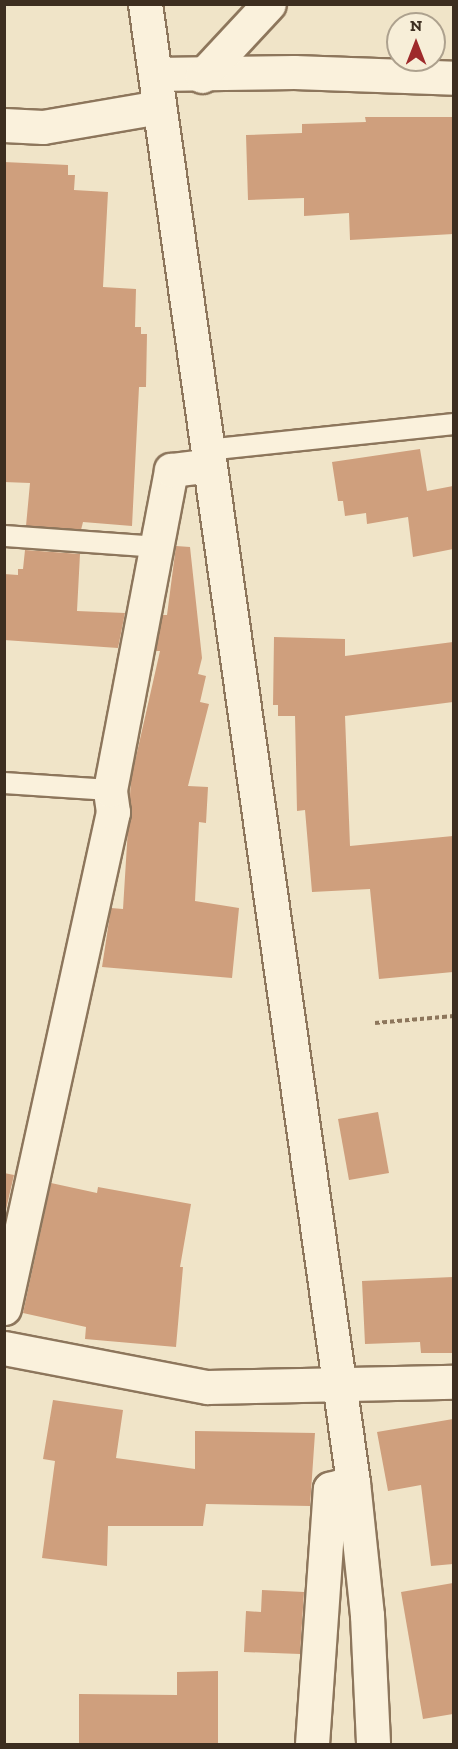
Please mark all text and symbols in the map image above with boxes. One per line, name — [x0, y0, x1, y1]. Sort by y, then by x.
north arrow — [386, 12, 446, 72]
text: N — [410, 16, 422, 35]

